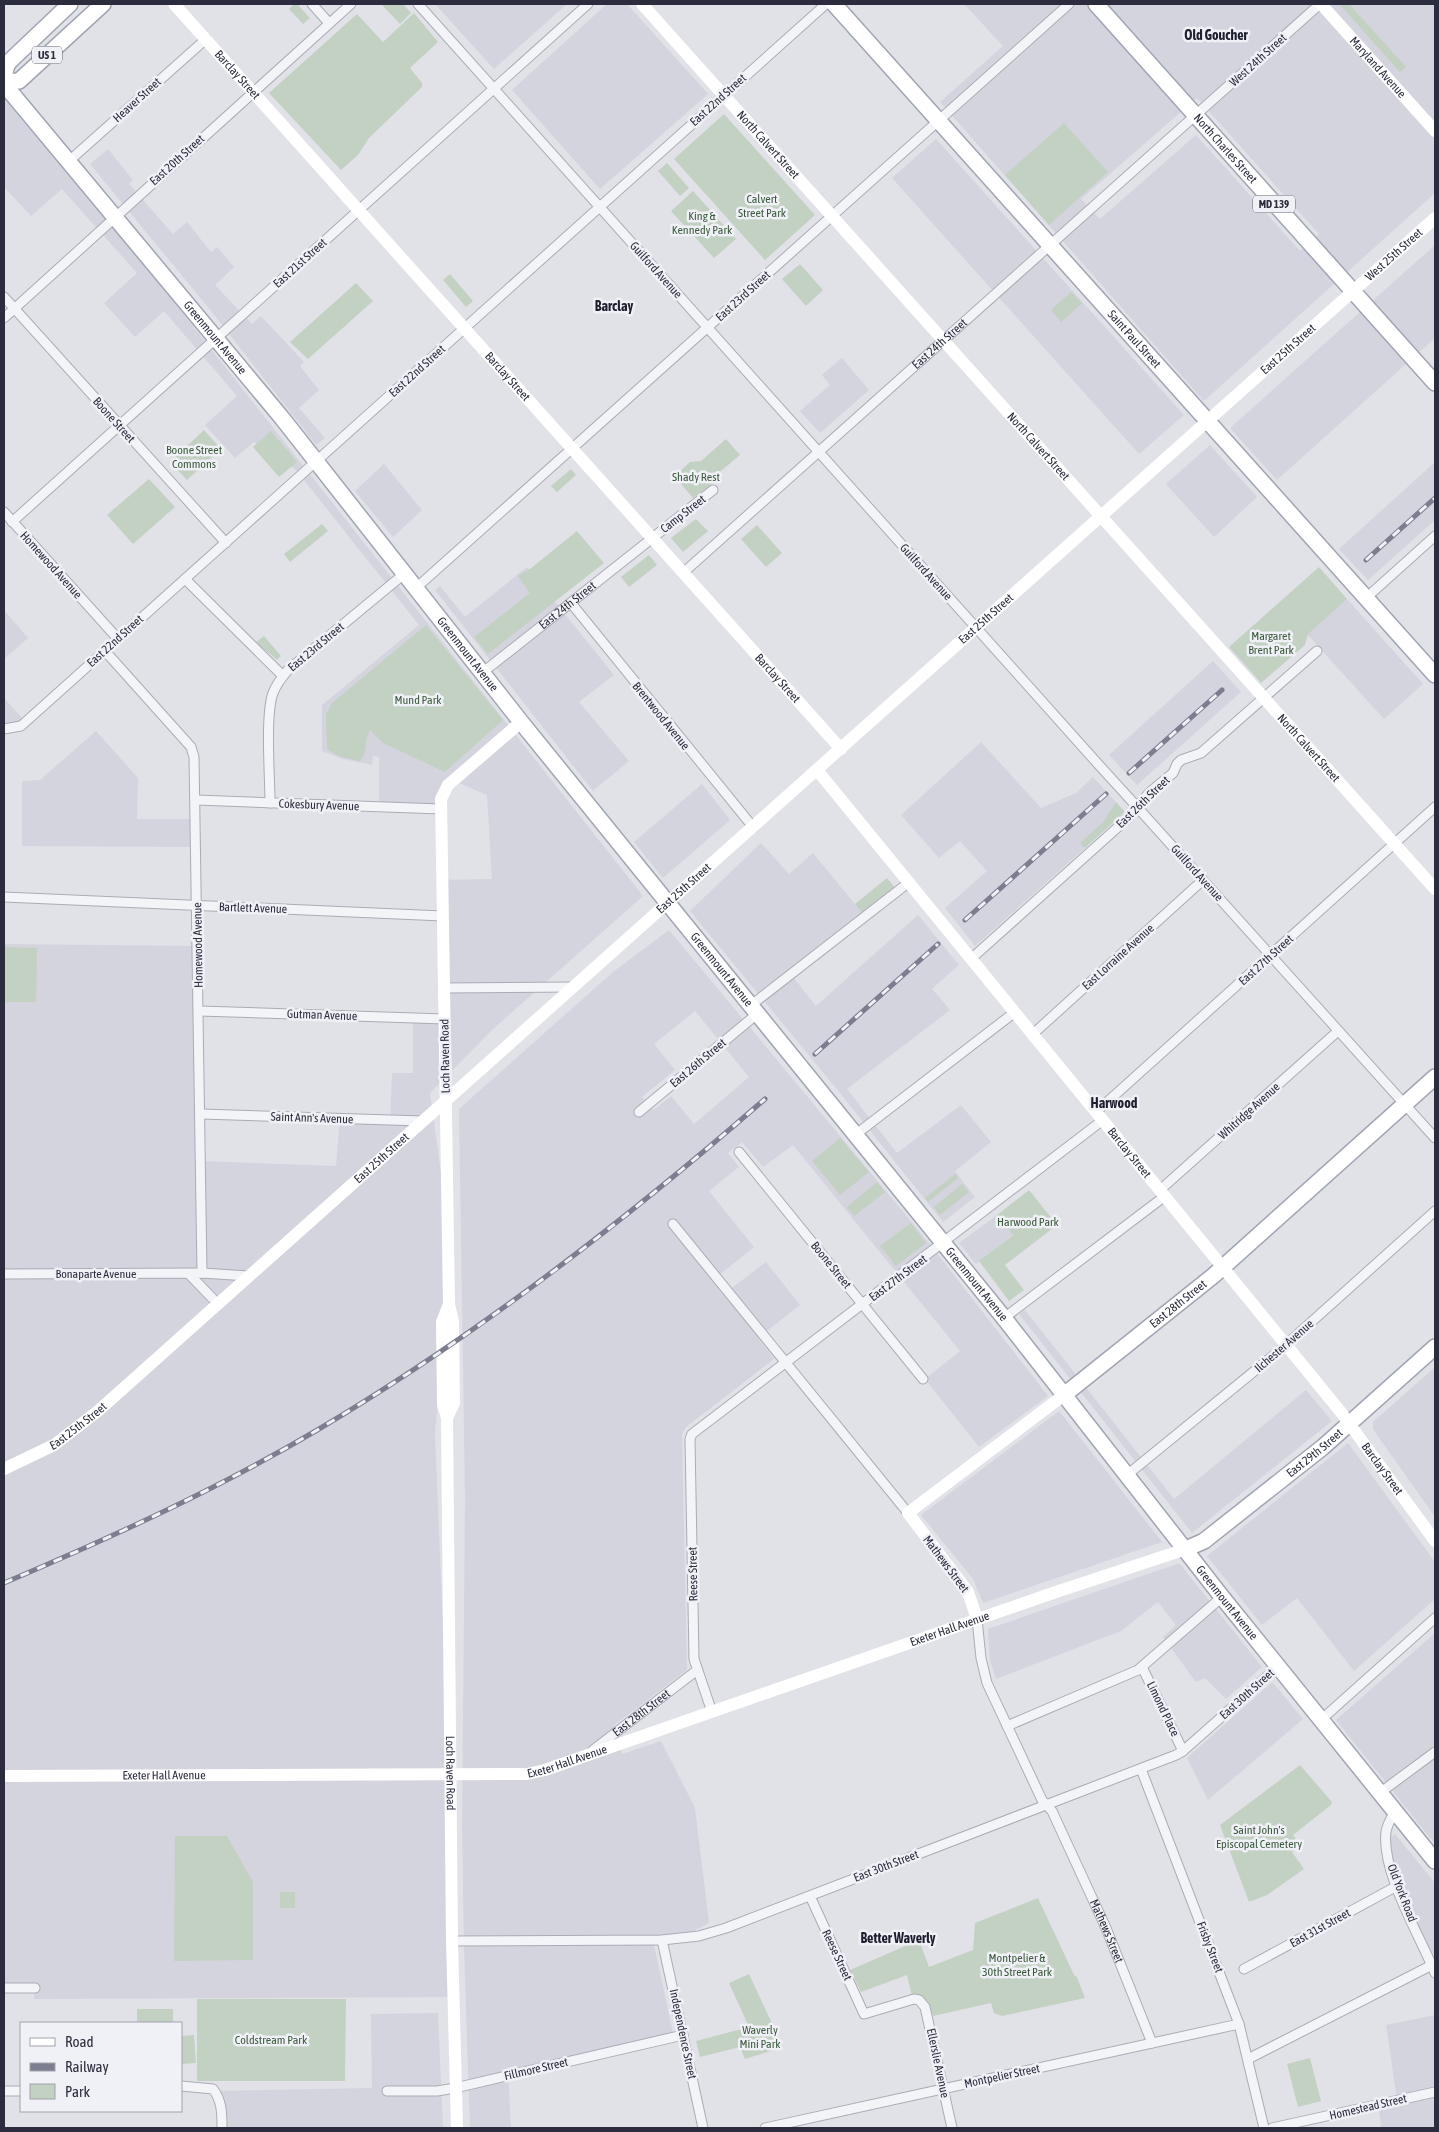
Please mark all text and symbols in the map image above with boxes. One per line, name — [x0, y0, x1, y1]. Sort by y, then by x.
district label: Old Goucher — [1184, 27, 1249, 43]
street label: West 24th Street — [1227, 30, 1290, 89]
street label: Maryland Avenue — [1347, 34, 1409, 101]
road number: US 1 — [32, 46, 62, 64]
street label: Barclay Street — [212, 47, 263, 103]
street label: East 22nd Street — [687, 71, 749, 129]
street label: Heaver Street — [110, 74, 164, 125]
street label: North Calvert Street — [734, 108, 803, 182]
street label: North Charles Street — [1191, 111, 1260, 187]
street label: East 20th Street — [147, 131, 208, 188]
park label: Calvert Street Park — [738, 192, 787, 220]
road number: MD 139 — [1253, 195, 1295, 212]
park label: King & Kennedy Park — [672, 209, 733, 237]
street label: West 25th Street — [1363, 225, 1426, 284]
street label: East 21st Street — [270, 235, 330, 291]
street label: Guilford Avenue — [627, 239, 685, 301]
street label: East 23rd Street — [713, 268, 774, 324]
street label: Greenmount Avenue — [181, 298, 250, 377]
district label: Barclay — [595, 298, 633, 314]
street label: Saint Paul Street — [1105, 307, 1164, 371]
street label: East 24th Street — [909, 315, 970, 372]
street label: East 25th Street — [1258, 321, 1319, 377]
street label: East 22nd Street — [386, 342, 448, 400]
street label: Barclay Street — [482, 349, 533, 404]
street label: Boone Street — [90, 394, 138, 446]
street label: North Calvert Street — [1004, 410, 1073, 484]
park label: Boone Street Commons — [166, 443, 223, 471]
park label: Shady Rest — [672, 470, 720, 484]
street label: Camp Street — [658, 492, 709, 536]
street label: Homewood Avenue — [17, 529, 85, 601]
street label: Guilford Avenue — [897, 541, 955, 603]
street label: East 24th Street — [536, 578, 599, 632]
street label: East 25th Street — [956, 590, 1017, 647]
street label: East 22nd Street — [84, 612, 146, 670]
street label: Greenmount Avenue — [434, 614, 501, 694]
street label: East 23rd Street — [285, 619, 347, 674]
park label: Margaret Brent Park — [1248, 629, 1295, 657]
street label: Barclay Street — [752, 651, 804, 706]
street label: Brentwood Avenue — [629, 679, 693, 753]
park label: Mund Park — [394, 693, 442, 707]
street label: North Calvert Street — [1275, 711, 1343, 785]
street label: East 26th Street — [1113, 773, 1173, 831]
street label: Cokesbury Avenue — [278, 797, 360, 813]
street label: Guilford Avenue — [1168, 842, 1226, 904]
street label: East 25th Street — [653, 860, 714, 916]
street label: Bartlett Avenue — [219, 900, 287, 916]
street label: Homewood Avenue — [190, 902, 206, 988]
street label: East Lorraine Avenue — [1079, 921, 1157, 993]
street label: Greenmount Avenue — [688, 930, 756, 1009]
street label: East 27th Street — [1236, 931, 1297, 988]
street label: Gutman Avenue — [287, 1007, 357, 1023]
street label: Loch Raven Road — [437, 1019, 453, 1093]
street label: East 26th Street — [667, 1035, 729, 1090]
street label: Whitridge Avenue — [1215, 1080, 1283, 1142]
district label: Harwood — [1091, 1095, 1138, 1111]
street label: Saint Ann's Avenue — [270, 1110, 354, 1126]
street label: Barclay Street — [1105, 1125, 1154, 1181]
street label: East 25th Street — [351, 1130, 412, 1186]
park label: Harwood Park — [997, 1215, 1060, 1229]
street label: Boone Street — [808, 1239, 854, 1292]
street label: Greenmount Avenue — [943, 1245, 1011, 1324]
street label: East 27th Street — [866, 1251, 930, 1304]
street label: Bonaparte Avenue — [55, 1267, 137, 1281]
street label: East 28th Street — [1147, 1277, 1210, 1331]
street label: Ilchester Avenue — [1252, 1317, 1316, 1375]
street label: East 25th Street — [48, 1399, 110, 1453]
street label: East 29th Street — [1284, 1425, 1346, 1480]
street label: Barclay Street — [1359, 1440, 1406, 1498]
street label: Mathews Street — [920, 1533, 972, 1596]
street label: Reese Street — [686, 1546, 700, 1601]
street label: Greenmount Avenue — [1193, 1563, 1261, 1643]
street label: Exeter Hall Avenue — [908, 1609, 991, 1649]
street label: East 30th Street — [1217, 1665, 1278, 1722]
street label: Limond Place — [1144, 1679, 1182, 1739]
street label: East 28th Street — [610, 1686, 673, 1739]
street label: Loch Raven Road — [443, 1736, 458, 1810]
street label: Exeter Hall Avenue — [526, 1742, 609, 1781]
street label: Exeter Hall Avenue — [122, 1768, 206, 1783]
park label: Saint John's Episcopal Cemetery — [1216, 1823, 1302, 1851]
street label: East 30th Street — [851, 1847, 921, 1885]
street label: Old York Road — [1385, 1862, 1419, 1924]
street label: Mathews Street — [1087, 1897, 1126, 1965]
street label: East 31st Street — [1287, 1905, 1353, 1950]
street label: Frisby Street — [1194, 1919, 1226, 1975]
street label: Reese Street — [819, 1927, 855, 1983]
district label: Better Waverly — [860, 1930, 936, 1946]
park label: Montpelier & 30th Street Park — [982, 1951, 1053, 1979]
street label: Independence Street — [667, 1988, 700, 2081]
legend — [20, 2022, 182, 2112]
park label: Waverly Mini Park — [739, 2023, 781, 2051]
street label: Ellerslie Avenue — [924, 2027, 952, 2099]
text: Road — [65, 2033, 94, 2050]
park label: Coldstream Park — [235, 2033, 308, 2047]
street label: Fillmore Street — [503, 2055, 570, 2083]
text: Railway — [65, 2058, 109, 2075]
street label: Montpelier Street — [963, 2061, 1042, 2091]
text: Park — [65, 2083, 90, 2100]
street label: Homestead Street — [1328, 2091, 1409, 2123]

